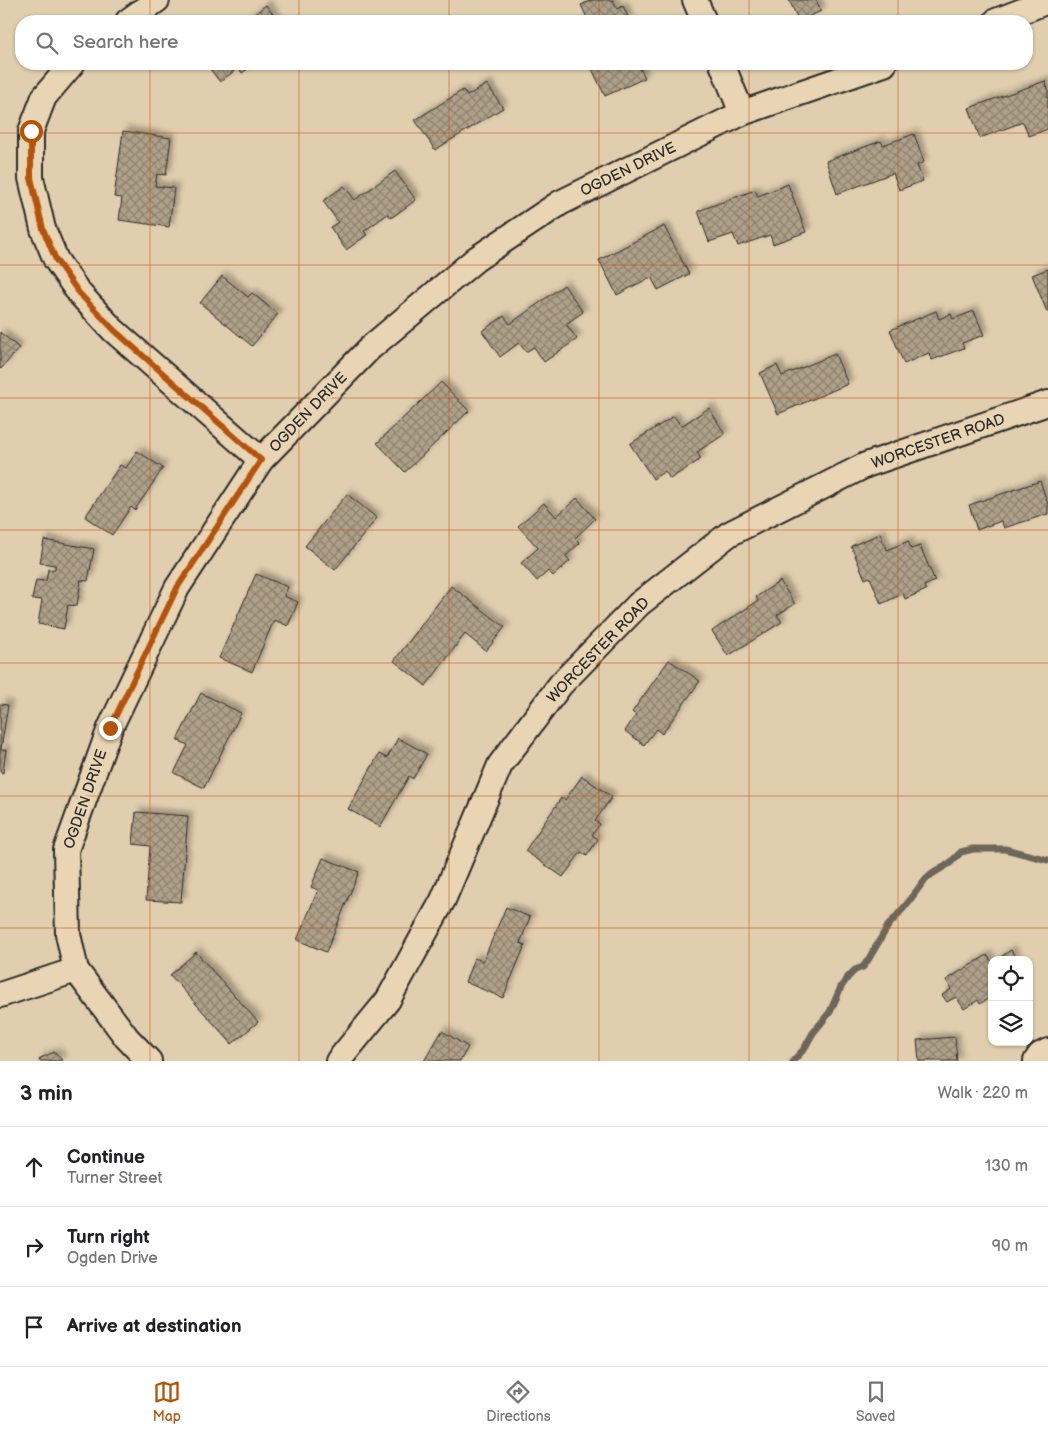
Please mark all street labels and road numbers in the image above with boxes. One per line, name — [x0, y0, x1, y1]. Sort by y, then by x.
street label: OGDEN DRIVE — [577, 138, 679, 201]
street label: OGDEN DRIVE — [265, 368, 351, 456]
street label: WORCESTER ROAD — [869, 410, 1007, 473]
street label: WORCESTER ROAD — [543, 593, 654, 707]
street label: OGDEN DRIVE — [60, 747, 111, 851]

